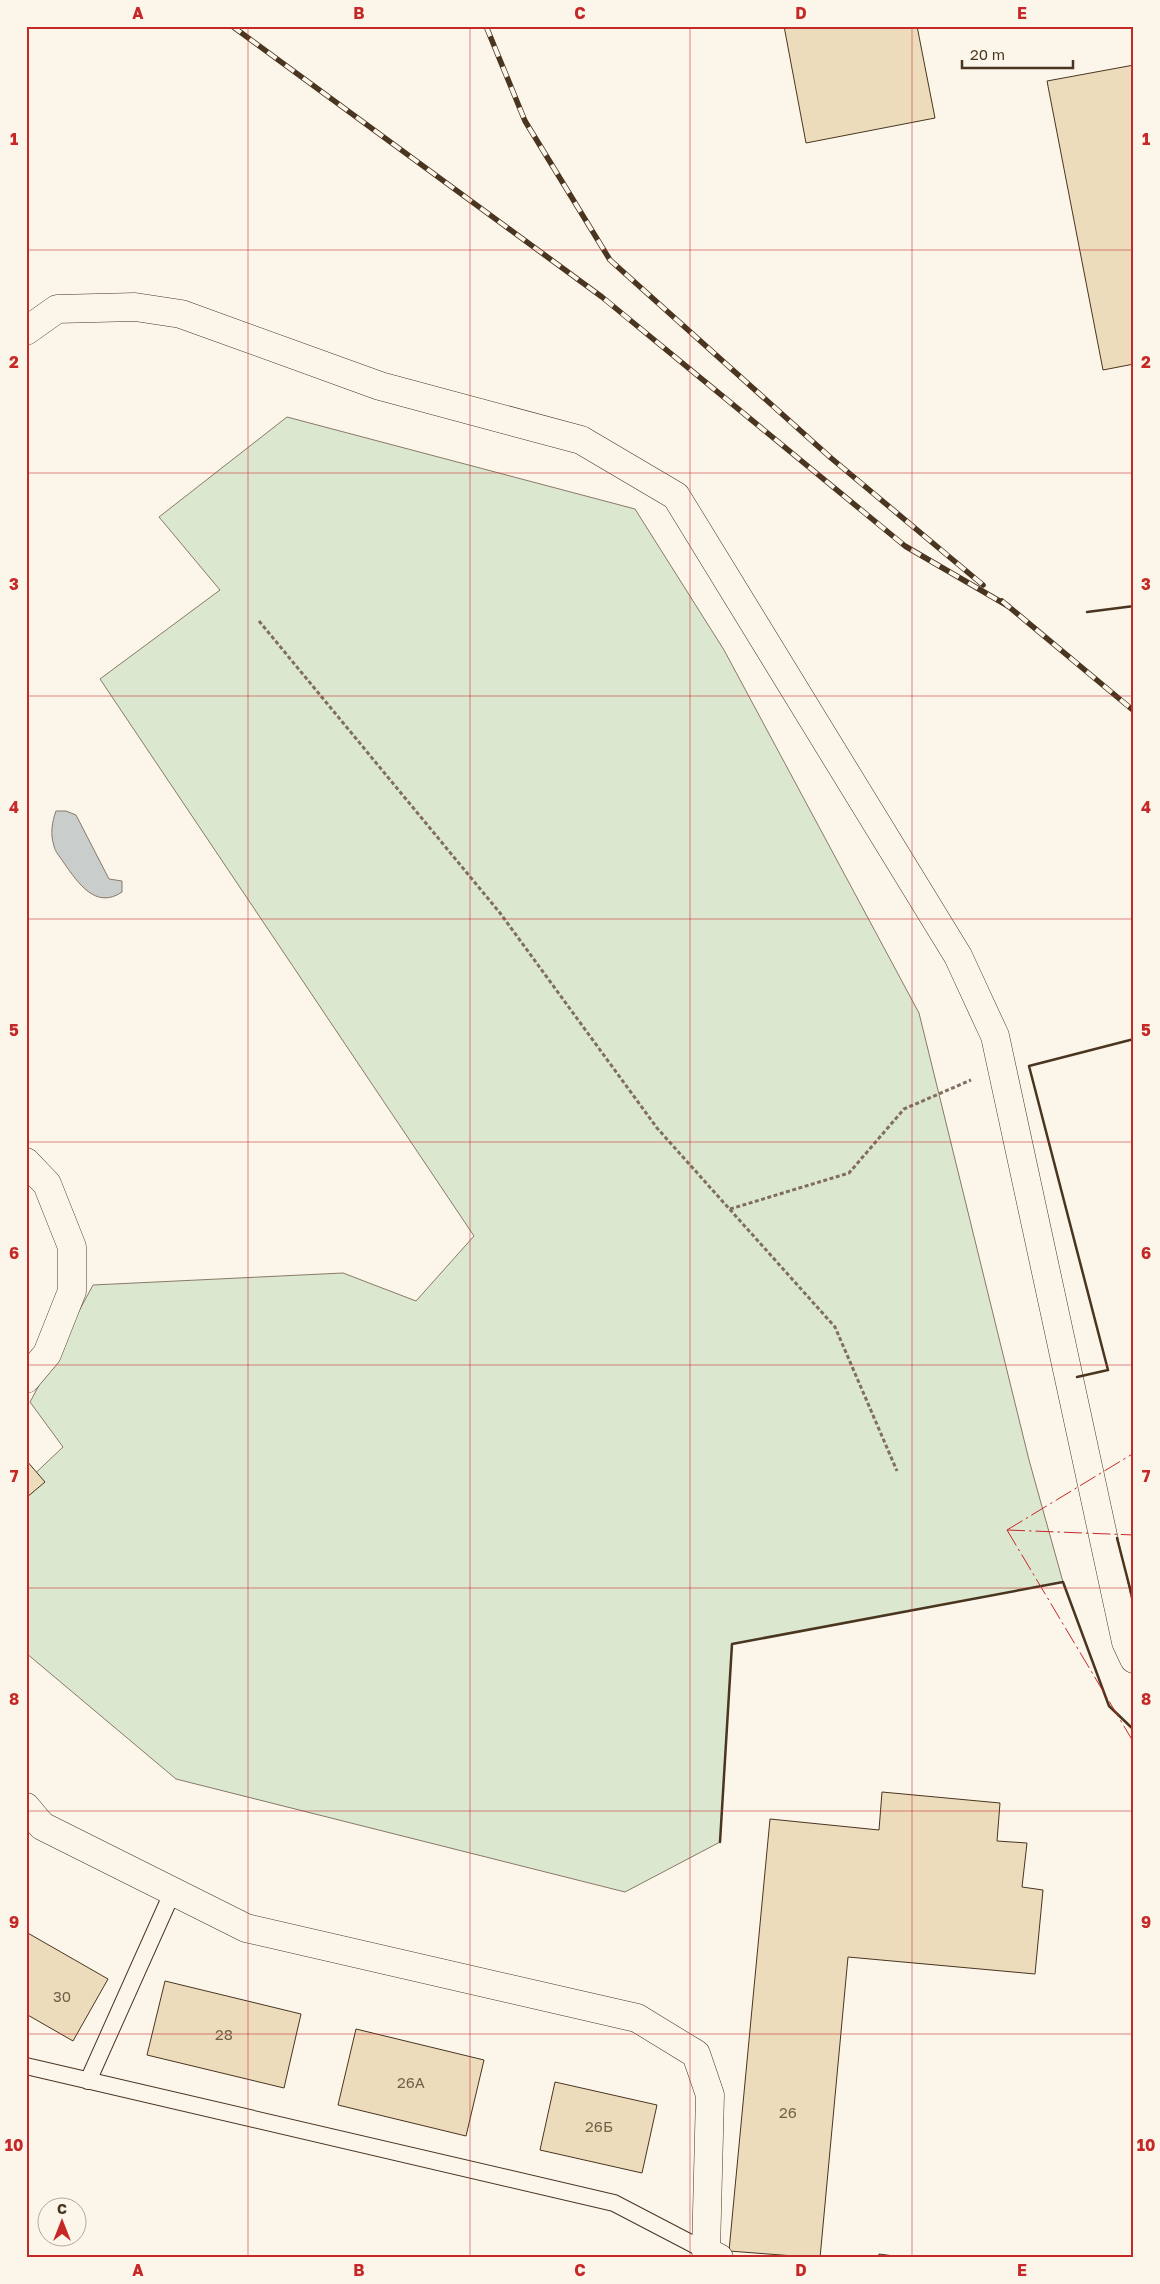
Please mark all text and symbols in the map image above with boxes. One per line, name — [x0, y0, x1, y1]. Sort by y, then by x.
text: A — [132, 3, 144, 23]
text: B — [353, 3, 365, 23]
text: C — [574, 3, 586, 23]
text: D — [795, 3, 807, 23]
text: E — [1017, 3, 1027, 23]
scale bar — [962, 38, 1074, 70]
text: 20 m — [970, 45, 1005, 63]
text: 1 — [10, 129, 18, 149]
text: 1 — [1142, 129, 1150, 149]
text: 2 — [9, 352, 19, 372]
text: 2 — [1141, 352, 1151, 372]
text: 3 — [9, 574, 19, 594]
text: 3 — [1141, 574, 1151, 594]
text: 4 — [9, 797, 19, 817]
text: 4 — [1141, 797, 1151, 817]
text: 5 — [9, 1020, 19, 1040]
text: 5 — [1141, 1020, 1151, 1040]
text: 6 — [9, 1243, 19, 1263]
text: 6 — [1141, 1243, 1151, 1263]
text: 7 — [10, 1466, 19, 1486]
text: 7 — [1142, 1466, 1151, 1486]
text: 8 — [9, 1689, 19, 1709]
text: 8 — [1141, 1689, 1151, 1709]
text: 9 — [9, 1912, 19, 1932]
text: 9 — [1141, 1912, 1151, 1932]
house number: 30 — [53, 1987, 71, 2005]
house number: 28 — [215, 2025, 233, 2043]
house number: 26А — [397, 2073, 425, 2091]
house number: 26 — [779, 2103, 797, 2121]
house number: 26Б — [585, 2117, 613, 2135]
text: 10 — [5, 2135, 23, 2155]
text: 10 — [1137, 2135, 1155, 2155]
north arrow — [38, 2196, 88, 2246]
text: С — [57, 2200, 67, 2217]
text: A — [132, 2260, 144, 2280]
text: B — [353, 2260, 365, 2280]
text: C — [574, 2260, 586, 2280]
text: D — [795, 2260, 807, 2280]
text: E — [1017, 2260, 1027, 2280]

